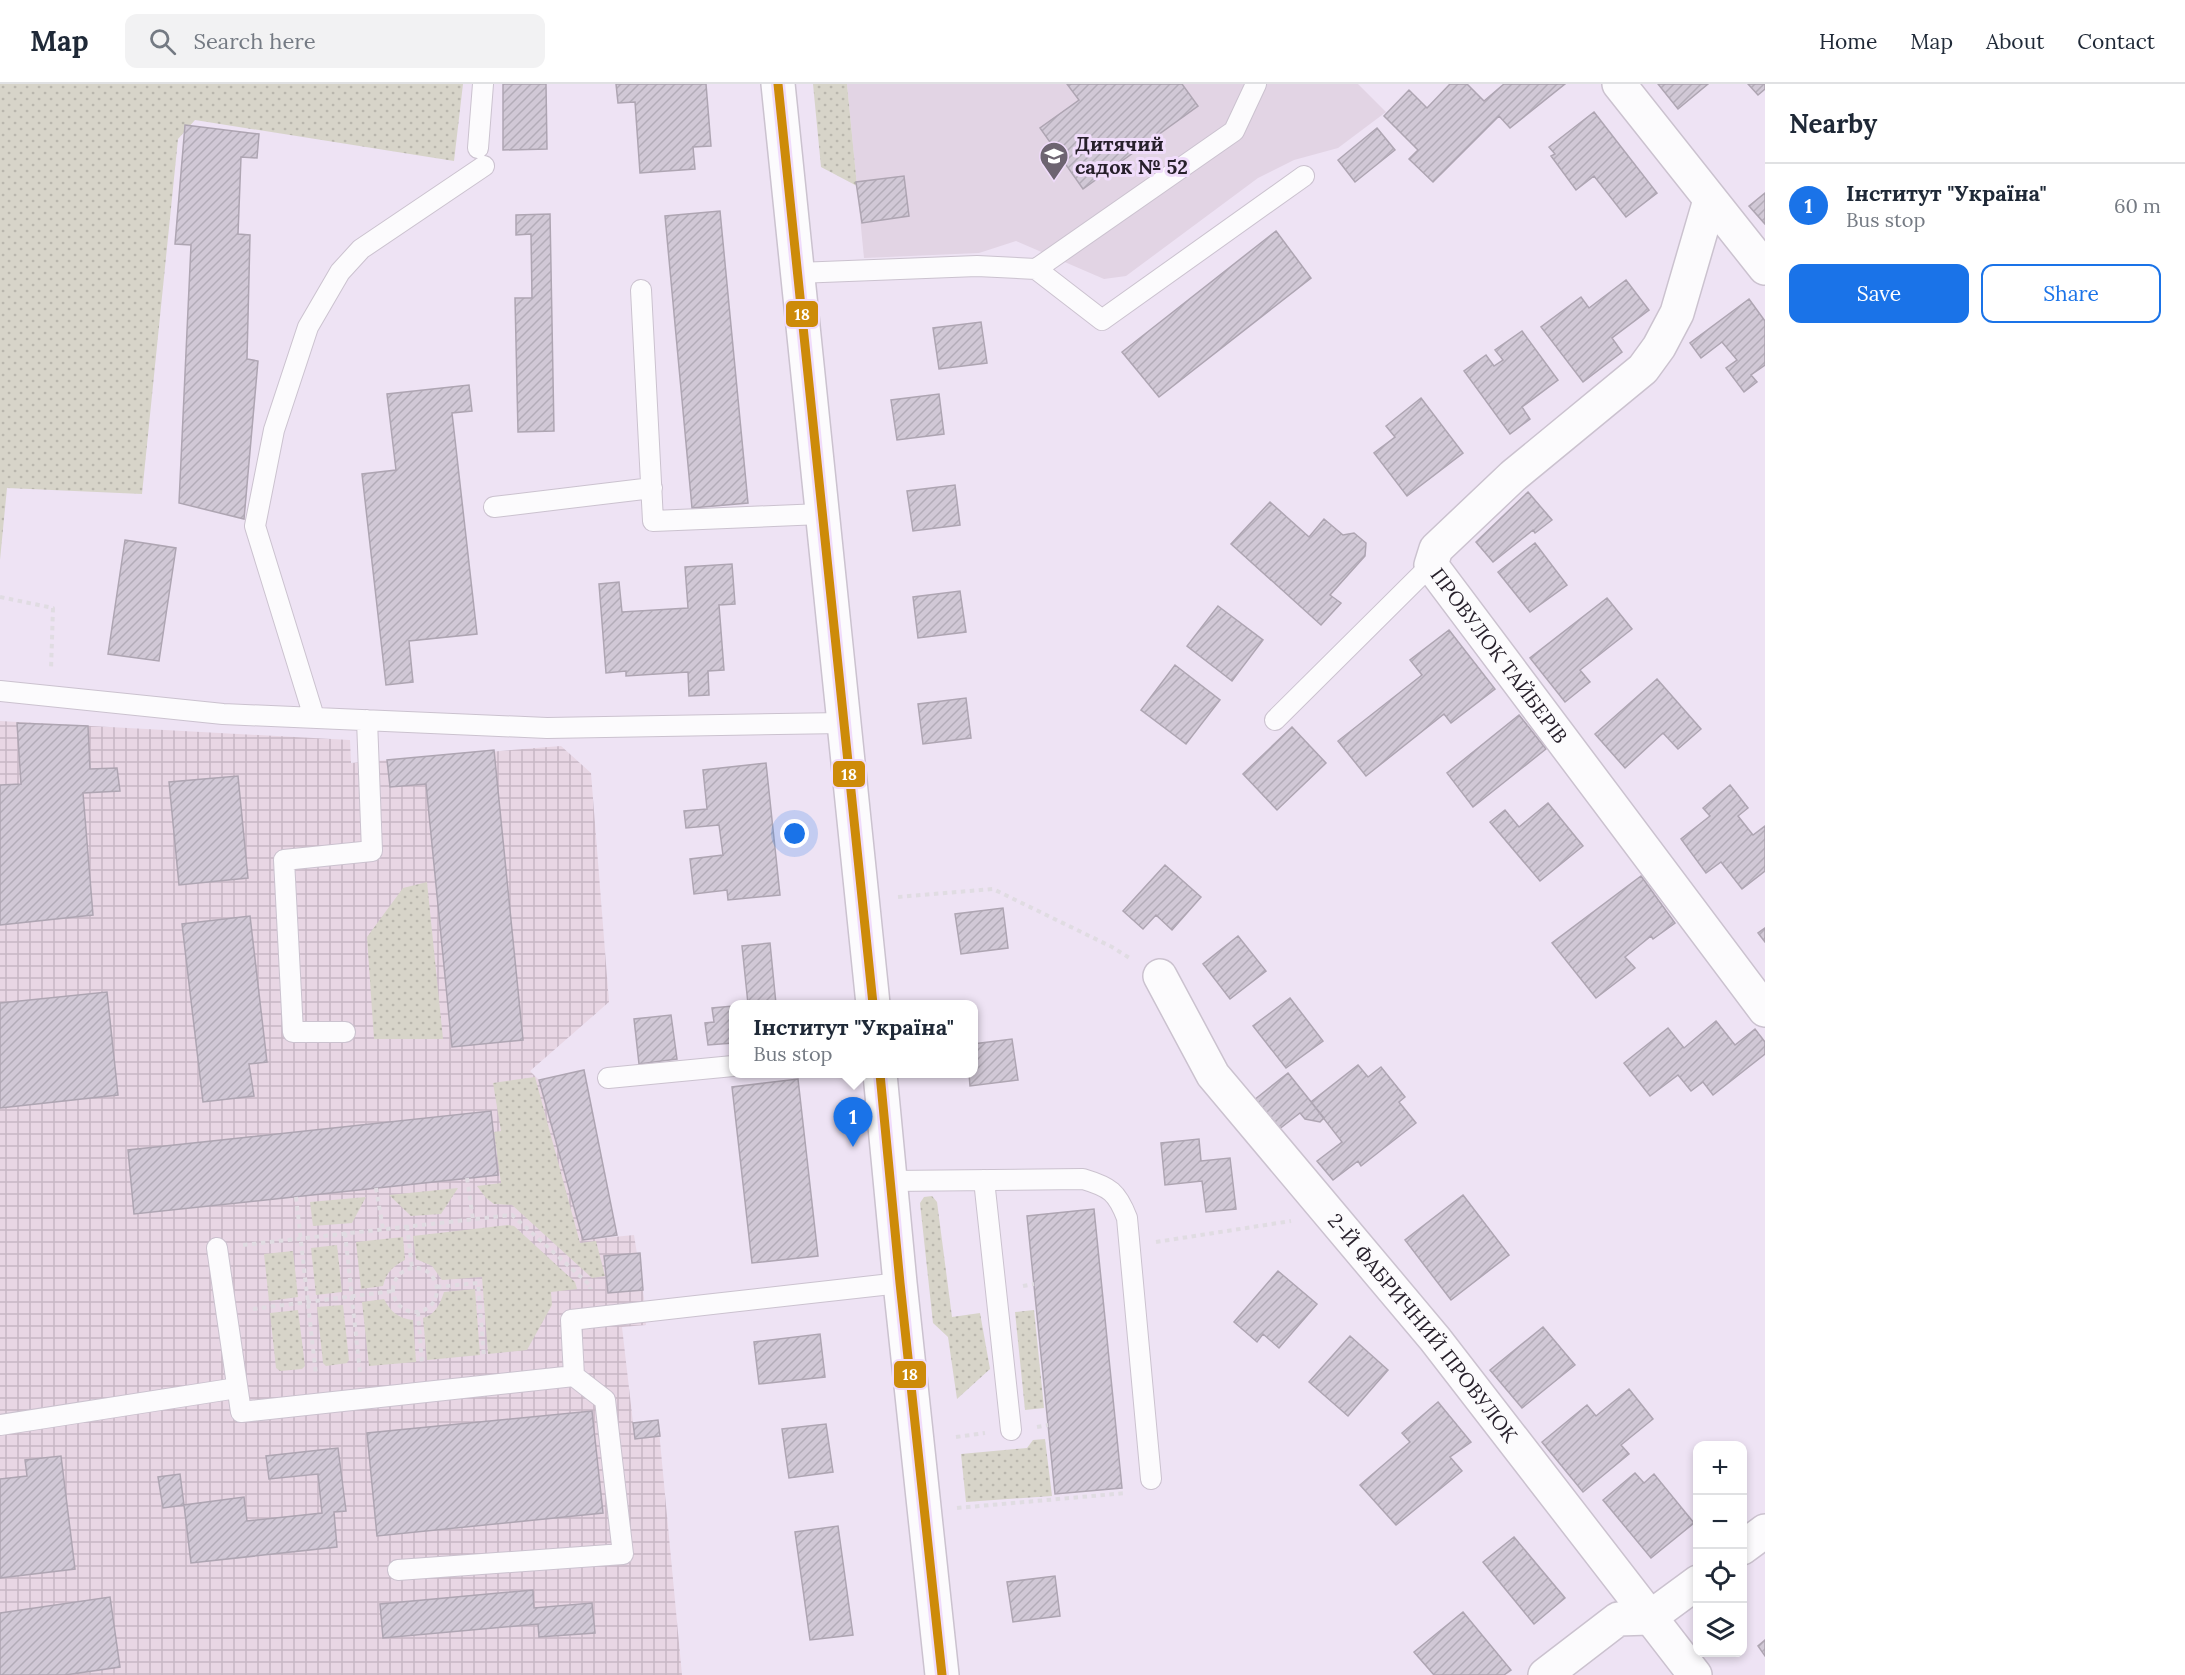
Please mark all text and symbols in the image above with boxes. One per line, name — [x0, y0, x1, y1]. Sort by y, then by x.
search box — [125, 14, 545, 68]
text: Map — [30, 23, 89, 59]
icon: search — [146, 25, 179, 58]
text: Search here — [194, 27, 316, 55]
text: Home — [1819, 28, 1877, 55]
text: Map — [1910, 28, 1953, 55]
text: About — [1986, 28, 2044, 55]
text: Contact — [2077, 28, 2155, 55]
text: Nearby — [1789, 107, 1877, 140]
place label: Дитячий садок № 52 — [1075, 131, 1188, 179]
school or university icon: Дитячий садок № 52 — [1038, 140, 1070, 182]
text: Інститут "Україна" — [1846, 179, 2047, 207]
text: 1 — [1804, 193, 1813, 218]
text: 60 m — [2114, 193, 2161, 218]
text: Bus stop — [1846, 207, 1925, 232]
button: Save — [1789, 264, 1969, 323]
button: Share — [1981, 264, 2161, 323]
line badge: 18 — [785, 300, 819, 328]
text: 18 — [794, 304, 810, 324]
street label: ПРОВУЛОК ТАЙБЕРІВ — [1426, 563, 1573, 748]
line badge: 18 — [832, 760, 866, 788]
text: 18 — [841, 764, 857, 784]
your location — [780, 819, 809, 848]
popup — [729, 1000, 978, 1078]
text: Інститут "Україна" — [753, 1013, 954, 1041]
text: Bus stop — [753, 1041, 833, 1066]
pin: 1 — [834, 1098, 872, 1147]
street label: 2-Й ФАБРИЧНИЙ ПРОВУЛОК — [1323, 1208, 1524, 1447]
line badge: 18 — [893, 1360, 927, 1389]
text: 18 — [902, 1364, 918, 1384]
map controls — [1693, 1441, 1747, 1657]
button: + — [1693, 1441, 1747, 1495]
button: − — [1693, 1495, 1747, 1549]
button: locate — [1693, 1549, 1747, 1603]
button: layers — [1693, 1603, 1747, 1657]

